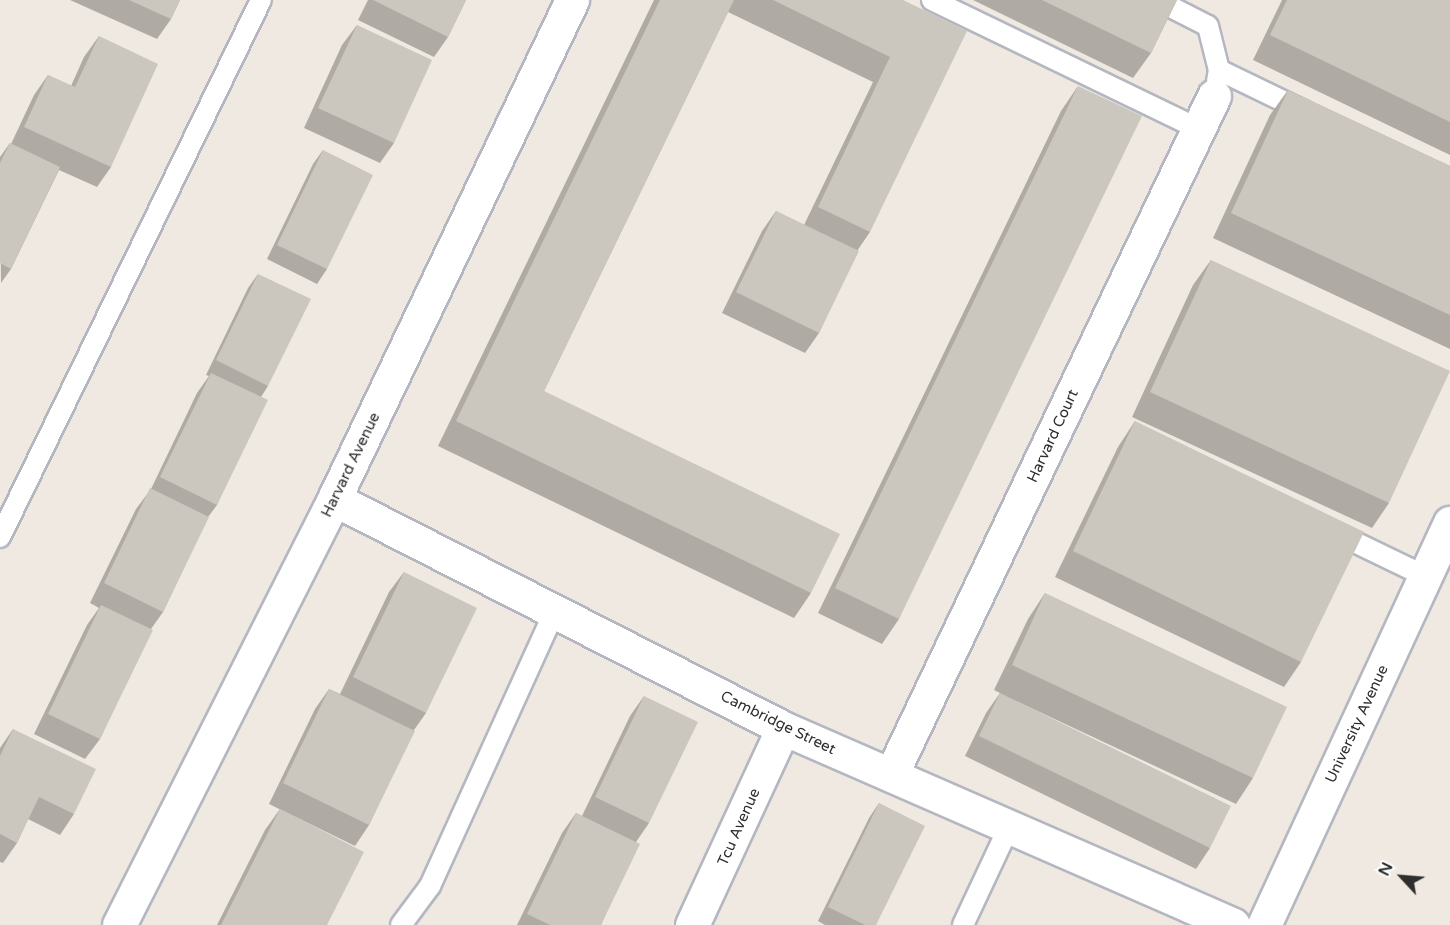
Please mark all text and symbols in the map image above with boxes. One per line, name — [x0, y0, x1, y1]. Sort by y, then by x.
street label: Harvard Court — [1024, 387, 1082, 485]
street label: Harvard Avenue — [318, 410, 384, 520]
street label: University Avenue — [1322, 662, 1392, 786]
street label: Cambridge Street — [718, 687, 838, 759]
street label: Tcu Avenue — [714, 785, 764, 869]
north arrow — [1372, 847, 1432, 907]
text: N — [1374, 859, 1398, 879]

